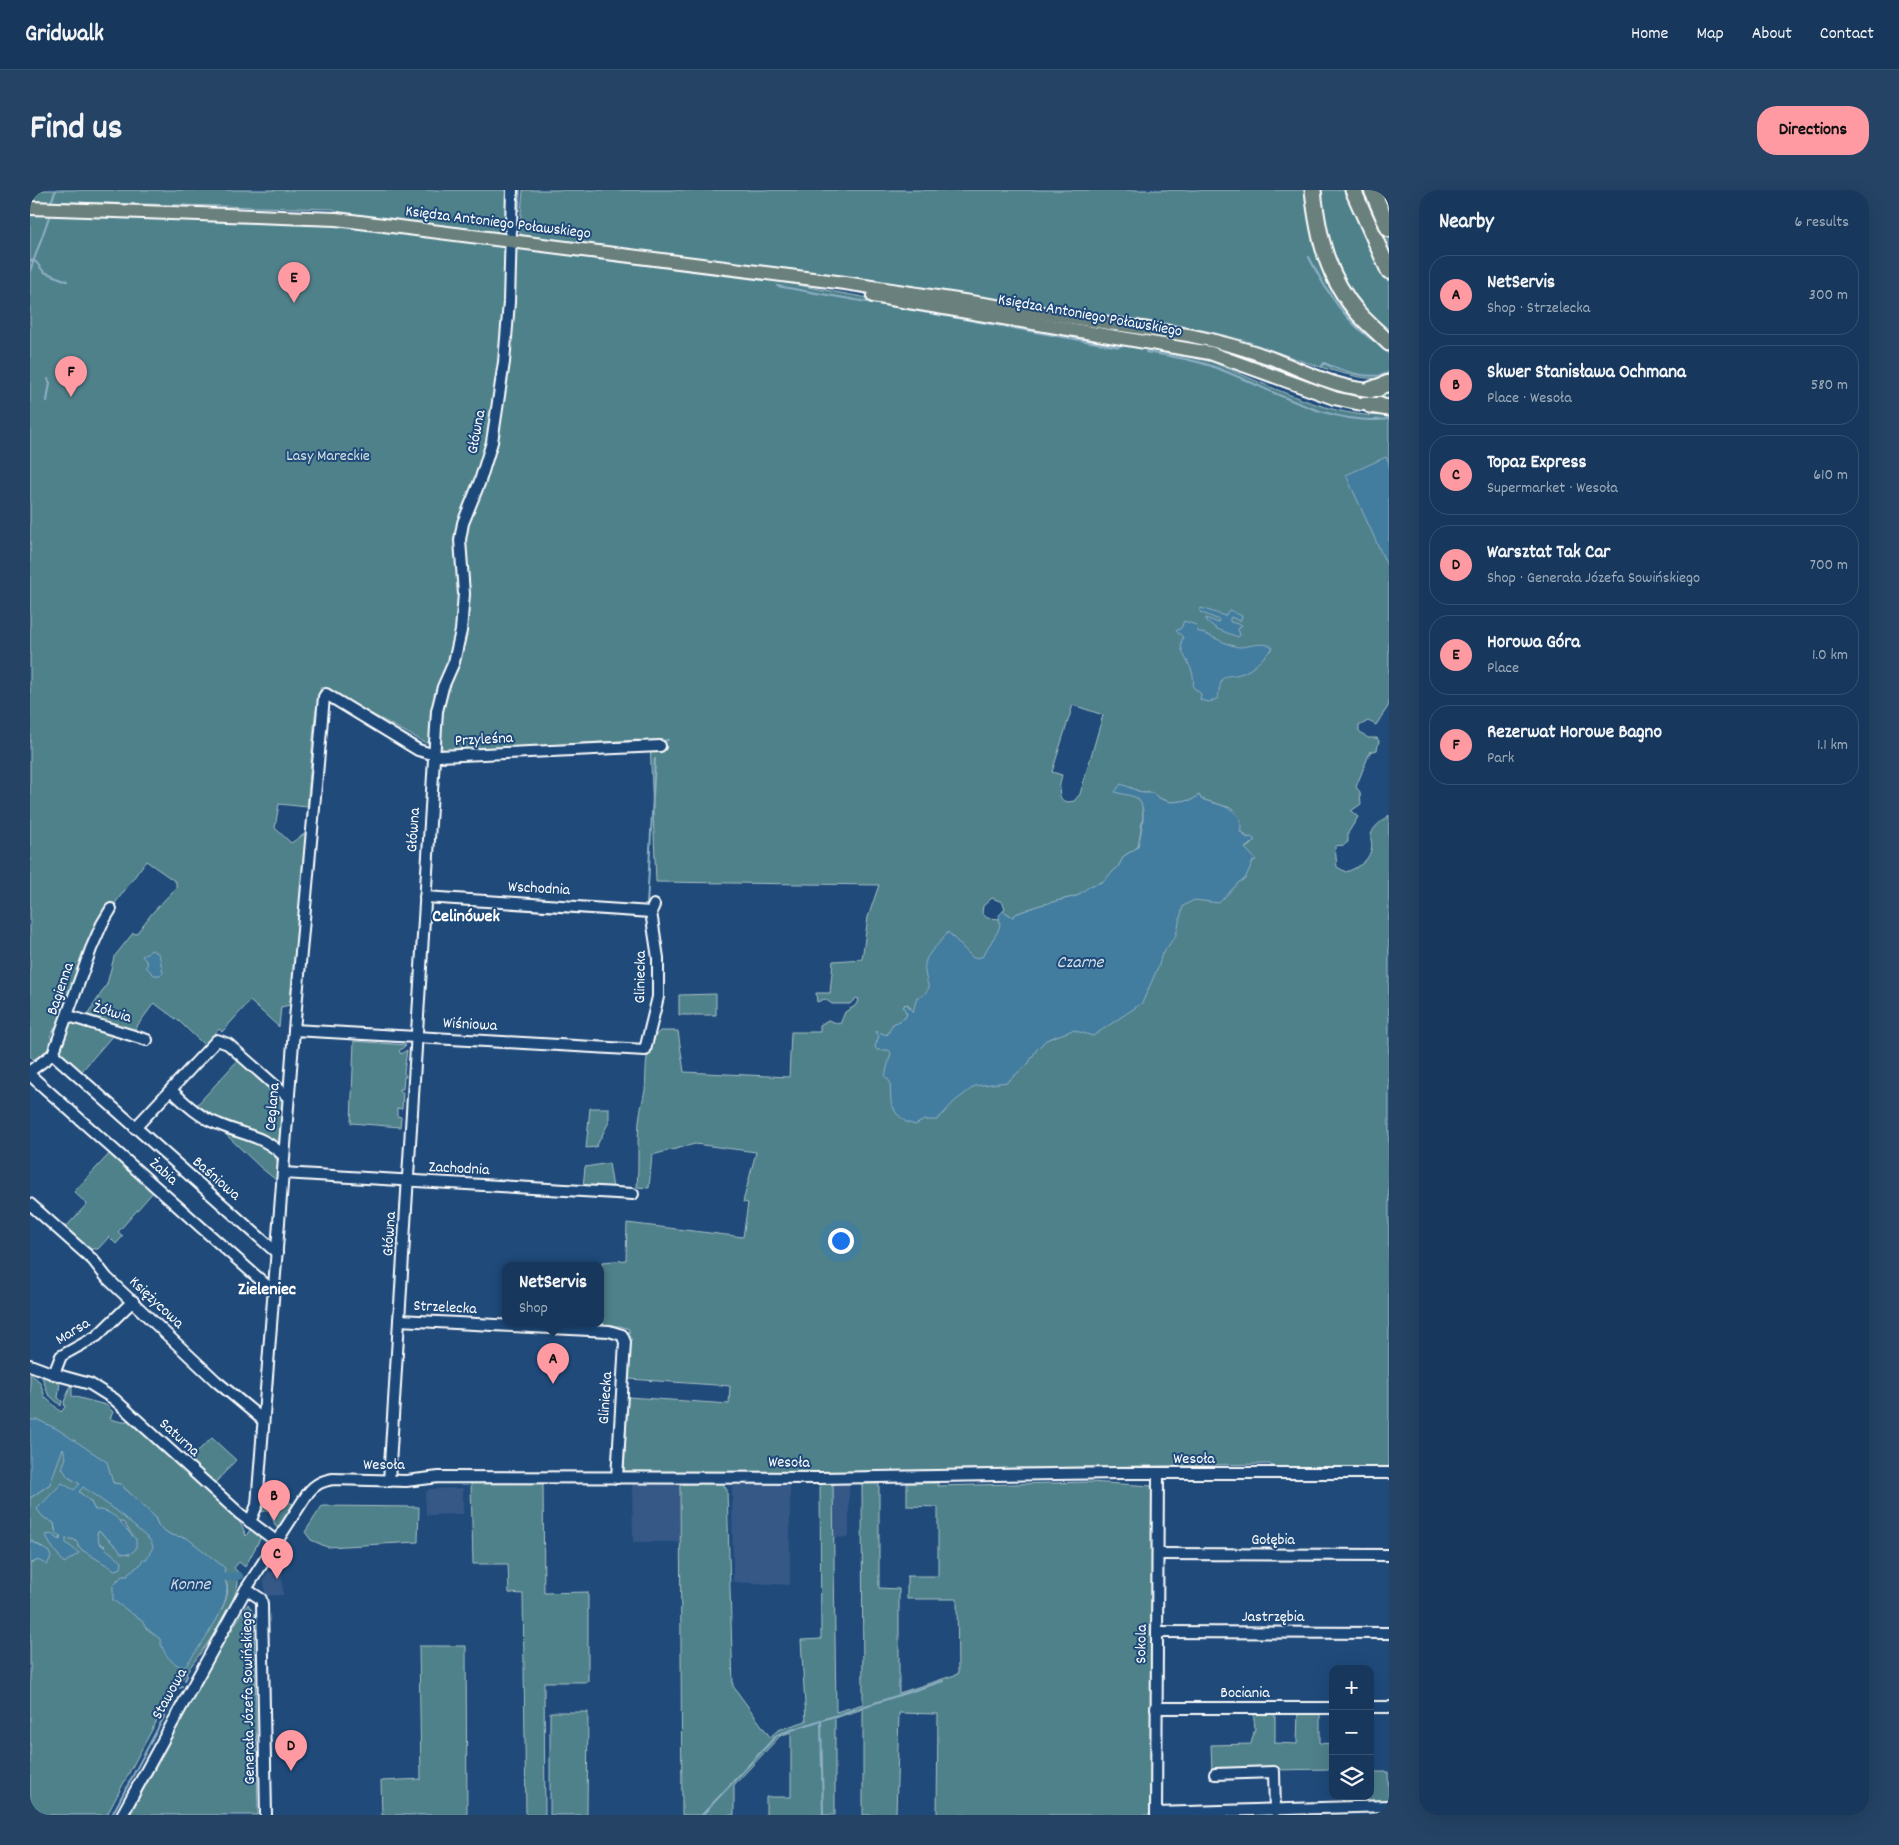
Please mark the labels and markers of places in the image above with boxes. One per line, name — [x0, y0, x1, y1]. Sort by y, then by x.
pin: E — [278, 262, 310, 303]
pin: F — [55, 356, 87, 397]
pin: A — [537, 1343, 569, 1384]
pin: B — [258, 1480, 290, 1521]
pin: C — [261, 1538, 293, 1579]
pin: D — [275, 1730, 307, 1771]

